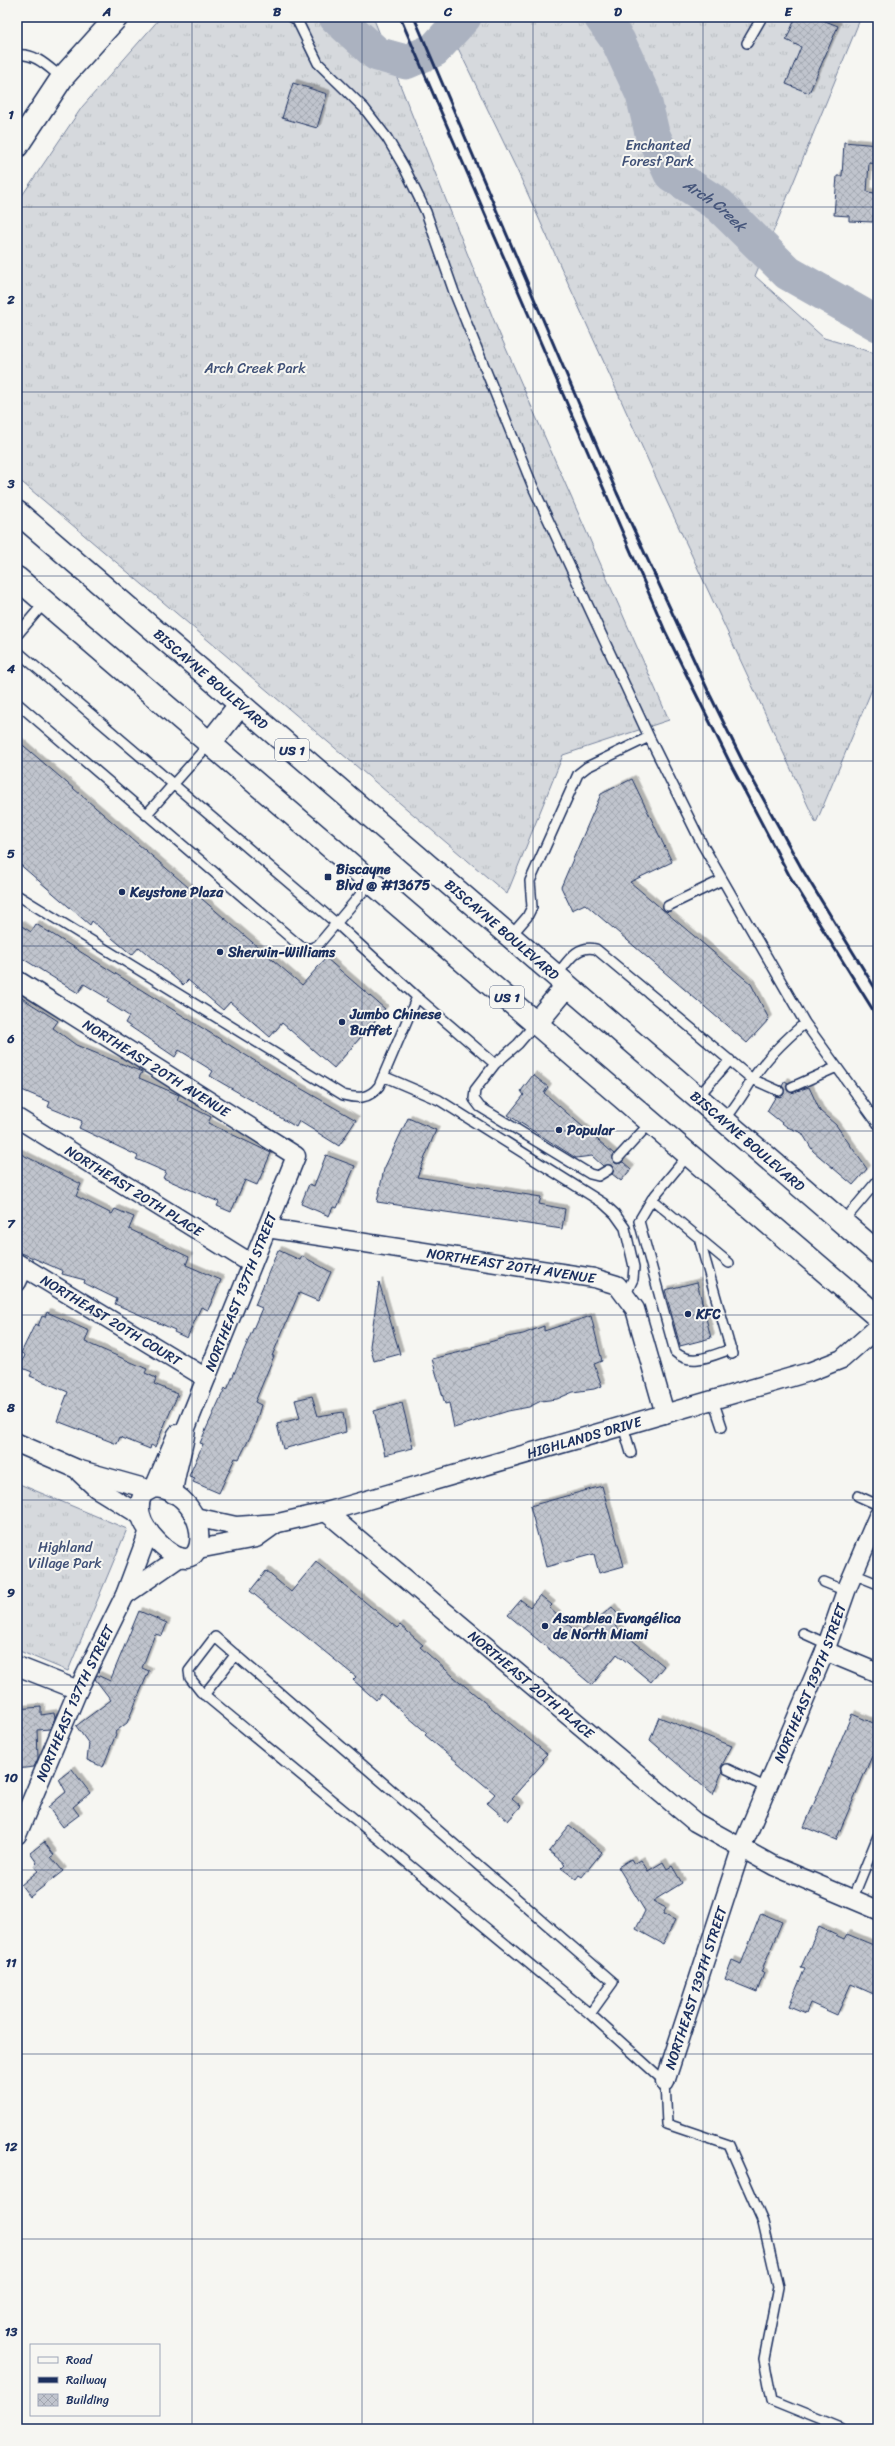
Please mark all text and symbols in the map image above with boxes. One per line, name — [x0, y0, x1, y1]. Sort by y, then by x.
text: A — [102, 0, 111, 23]
text: B — [273, 0, 282, 23]
text: C — [443, 0, 453, 23]
text: D — [614, 0, 622, 23]
text: E — [784, 0, 793, 23]
text: 1 — [8, 103, 14, 126]
park label: Enchanted Forest Park — [622, 133, 695, 174]
water label: Arch Creek — [677, 172, 754, 239]
text: 2 — [6, 288, 15, 311]
park label: Arch Creek Park — [203, 356, 306, 381]
text: 3 — [6, 472, 15, 495]
street label: BISCAYNE BOULEVARD — [148, 622, 275, 736]
text: 4 — [6, 657, 16, 680]
road number: US 1 — [275, 739, 309, 761]
text: 5 — [7, 842, 15, 865]
place label: Biscayne Blvd @ #13675 — [336, 857, 431, 898]
marker: Biscayne Blvd @ #13675 — [323, 872, 333, 882]
street label: BISCAYNE BOULEVARD — [439, 873, 566, 987]
place label: Keystone Plaza — [129, 880, 224, 905]
marker: Keystone Plaza — [117, 887, 127, 897]
place label: Sherwin-Williams — [227, 940, 336, 965]
marker: Sherwin-Williams — [215, 947, 225, 957]
road number: US 1 — [490, 986, 524, 1008]
place label: Jumbo Chinese Buffet — [349, 1002, 442, 1043]
street label: NORTHEAST 20TH AVENUE — [78, 1012, 236, 1125]
marker: Jumbo Chinese Buffet — [337, 1017, 347, 1027]
text: 6 — [6, 1027, 15, 1050]
street label: BISCAYNE BOULEVARD — [684, 1084, 811, 1198]
place label: Popular — [567, 1118, 616, 1143]
marker: Popular — [554, 1125, 564, 1135]
street label: NORTHEAST 20TH PLACE — [60, 1138, 209, 1244]
street label: NORTHEAST 137TH STREET — [198, 1208, 285, 1375]
text: 7 — [7, 1212, 16, 1235]
street label: NORTHEAST 20TH AVENUE — [425, 1240, 598, 1291]
street label: NORTHEAST 20TH COURT — [36, 1268, 188, 1374]
place label: KFC — [695, 1302, 721, 1327]
marker: KFC — [683, 1309, 693, 1319]
text: 8 — [6, 1396, 15, 1419]
street label: HIGHLANDS DRIVE — [524, 1408, 646, 1466]
park label: Highland Village Park — [28, 1535, 102, 1576]
text: 9 — [7, 1581, 15, 1604]
street label: NORTHEAST 139TH STREET — [766, 1599, 854, 1767]
place label: Asamblea Evangélica de North Miami — [552, 1606, 682, 1647]
street label: NORTHEAST 137TH STREET — [28, 1619, 121, 1785]
marker: Asamblea Evangélica de North Miami — [540, 1621, 550, 1631]
street label: NORTHEAST 20TH PLACE — [462, 1624, 601, 1746]
text: 10 — [4, 1766, 18, 1789]
street label: NORTHEAST 139TH STREET — [657, 1902, 734, 2073]
text: 11 — [5, 1951, 17, 1974]
text: 12 — [4, 2135, 18, 2158]
text: 13 — [5, 2320, 18, 2343]
legend — [30, 2344, 160, 2416]
text: Road — [66, 2349, 93, 2371]
text: Railway — [66, 2369, 107, 2391]
text: Building — [66, 2389, 109, 2411]

